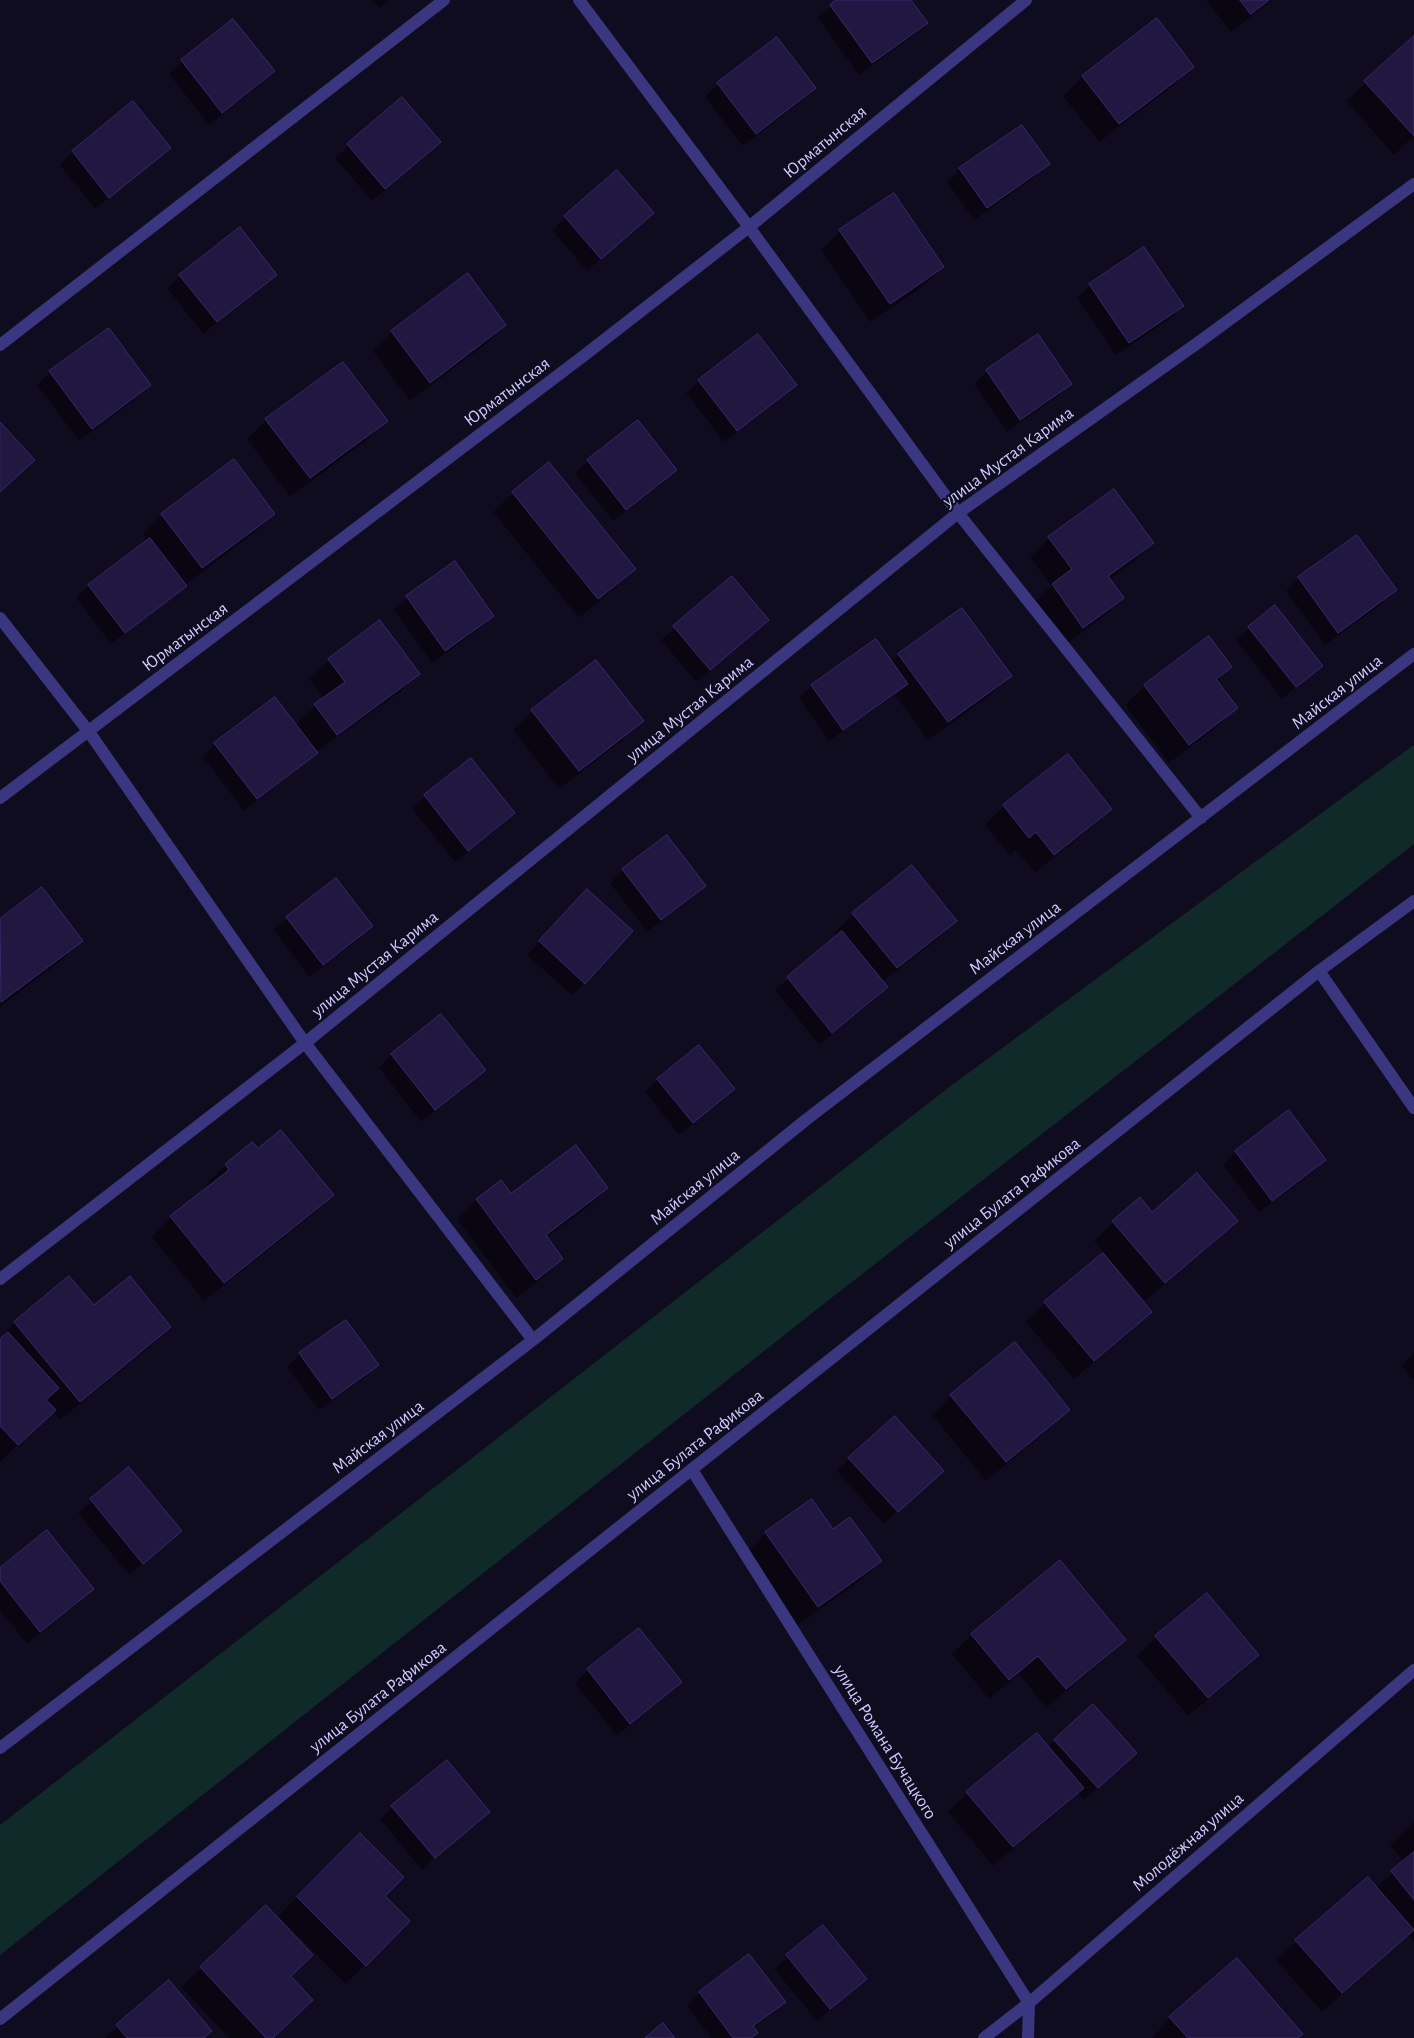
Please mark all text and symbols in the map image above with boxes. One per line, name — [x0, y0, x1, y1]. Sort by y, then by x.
street label: Юрматынская — [779, 101, 871, 183]
street label: Юрматынская — [460, 353, 554, 431]
street label: улица Мустая Карима — [938, 402, 1078, 512]
street label: Юрматынская — [138, 598, 232, 676]
street label: Майская улица — [1287, 650, 1387, 734]
street label: улица Мустая Карима — [622, 651, 758, 767]
street label: Майская улица — [965, 896, 1065, 980]
street label: улица Мустая Карима — [307, 906, 443, 1022]
street label: улица Булата Рафикова — [939, 1133, 1085, 1253]
street label: Майская улица — [646, 1144, 744, 1230]
street label: улица Булата Рафикова — [622, 1385, 768, 1505]
street label: Майская улица — [328, 1395, 428, 1479]
street label: улица Булата Рафикова — [305, 1637, 451, 1757]
street label: улица Романа Бучацкого — [829, 1661, 941, 1823]
street label: Молодёжная улица — [1128, 1788, 1248, 1896]

